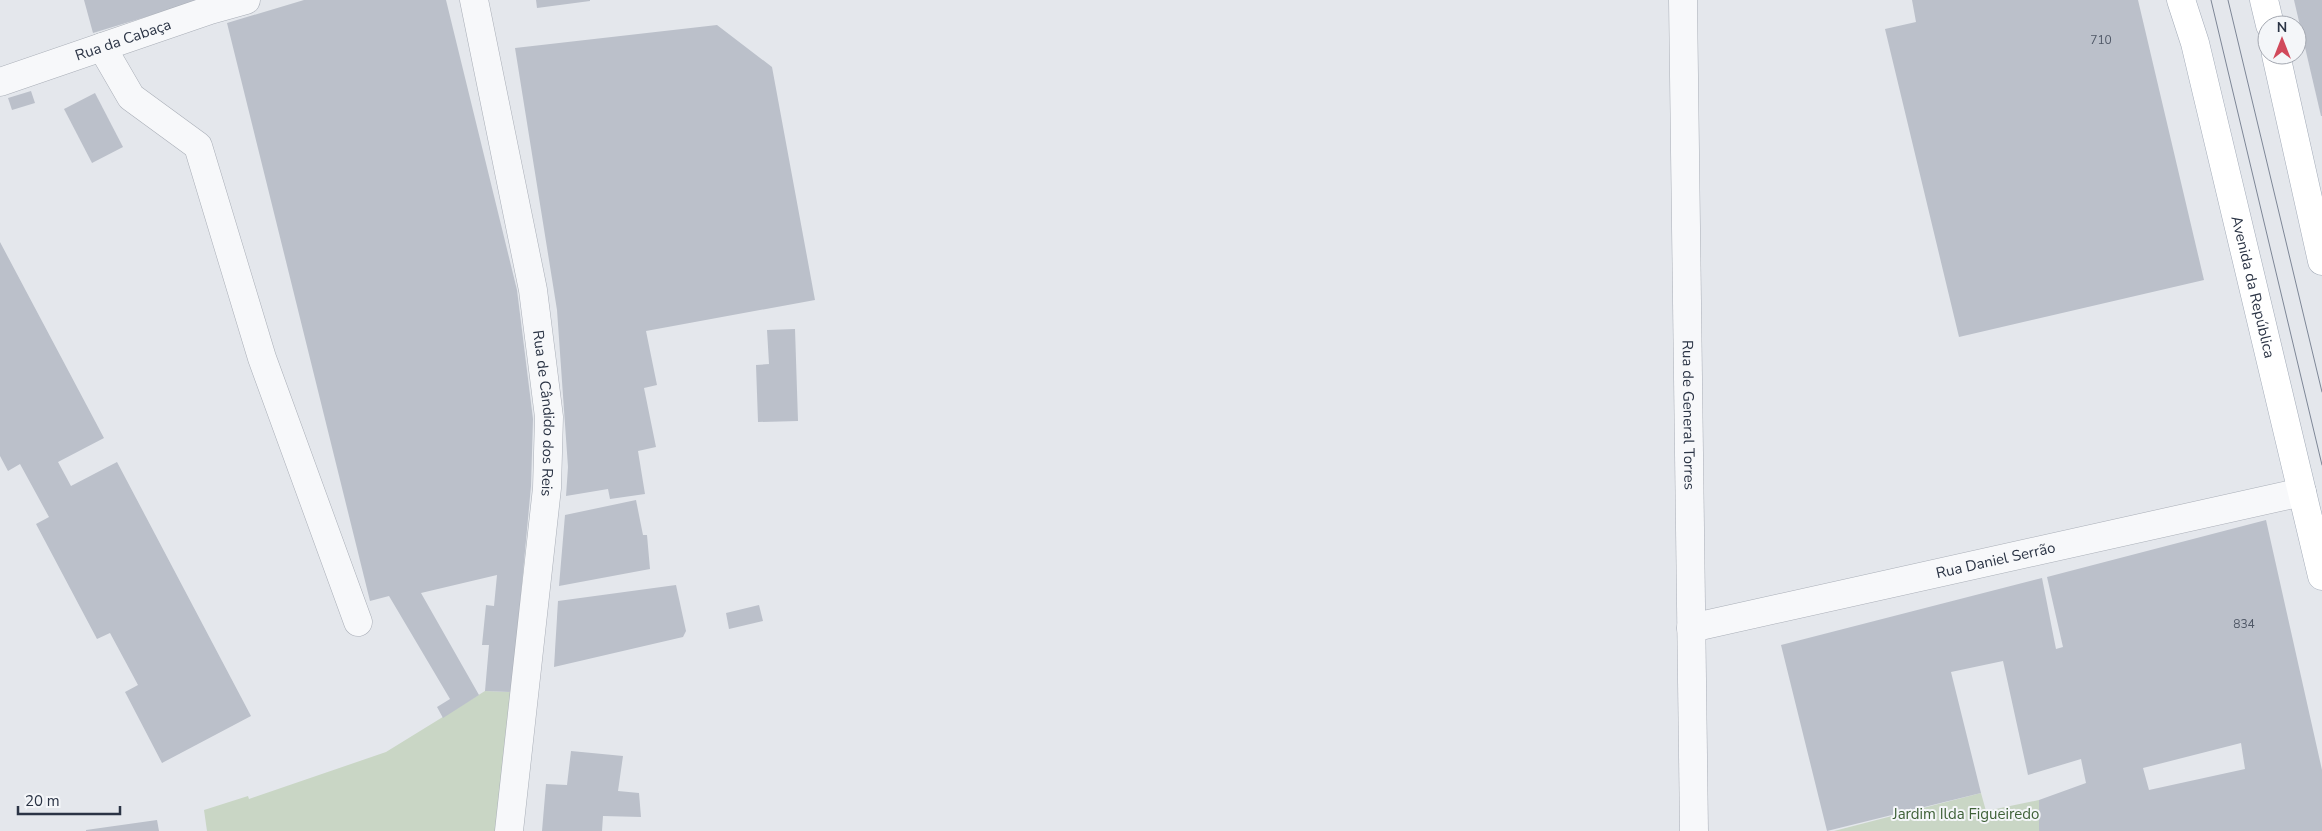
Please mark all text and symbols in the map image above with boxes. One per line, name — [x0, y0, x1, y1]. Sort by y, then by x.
street label: Rua da Cabaça — [72, 14, 174, 66]
north arrow — [2257, 15, 2307, 65]
text: N — [2277, 18, 2287, 37]
house number: 710 — [2090, 32, 2112, 48]
street label: Avenida da República — [2226, 214, 2280, 360]
street label: Rua de Cândido dos Reis — [528, 329, 559, 498]
street label: Rua de General Torres — [1678, 340, 1699, 490]
street label: Rua Daniel Serrão — [1934, 537, 2057, 583]
house number: 834 — [2233, 616, 2255, 632]
scale bar — [18, 784, 120, 816]
text: 20 m — [25, 791, 60, 811]
park label: Jardim Ilda Figueiredo — [1892, 804, 2039, 824]

